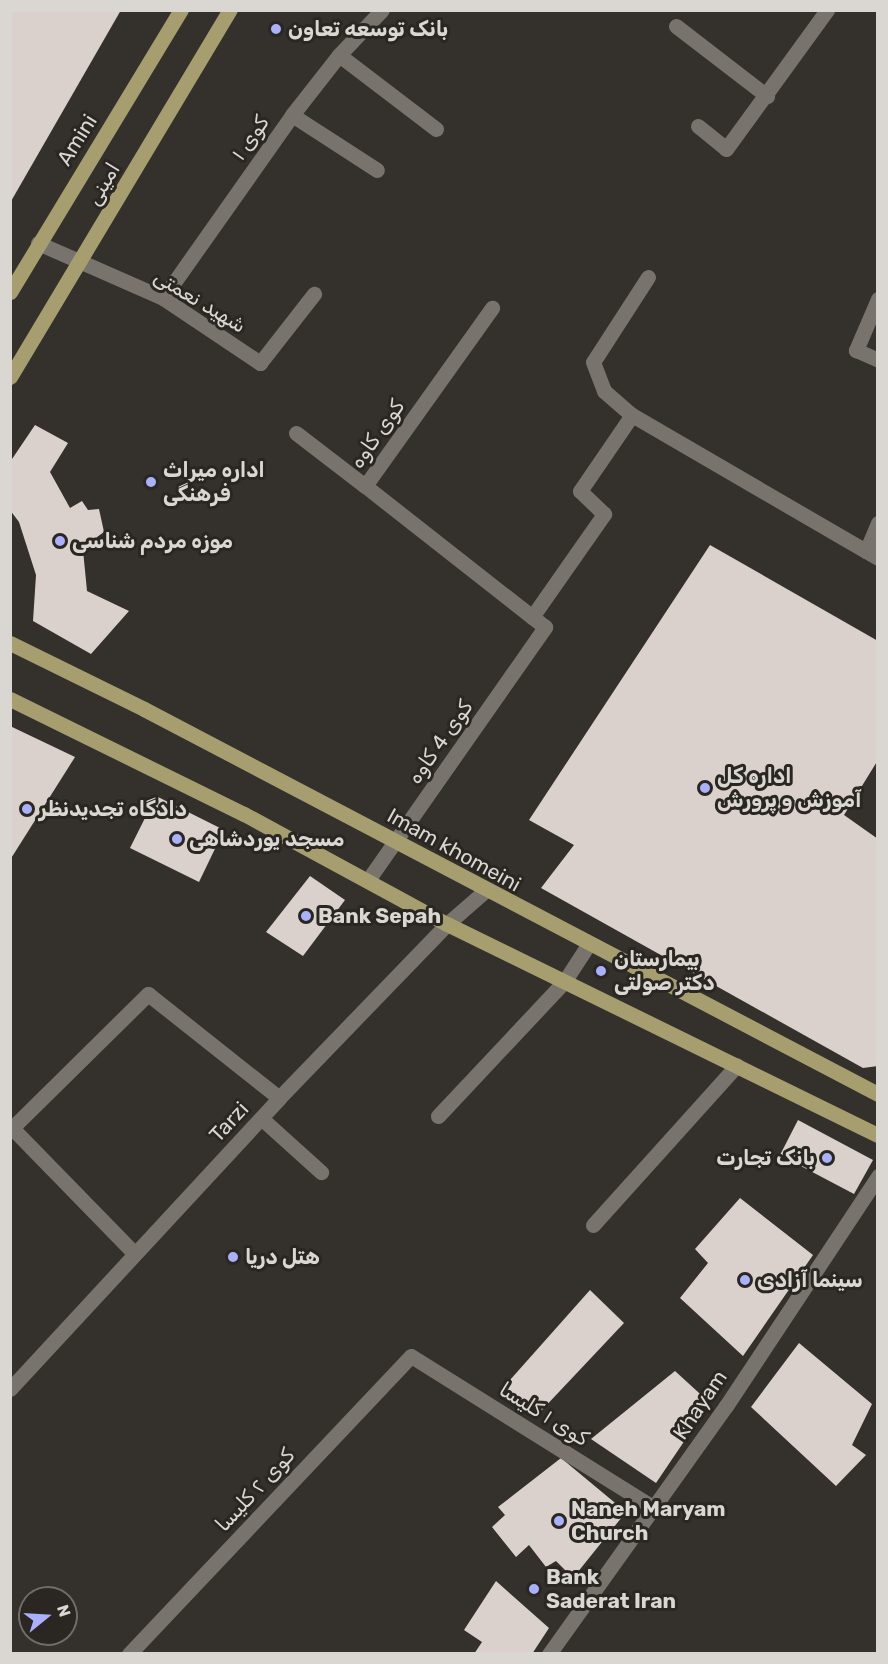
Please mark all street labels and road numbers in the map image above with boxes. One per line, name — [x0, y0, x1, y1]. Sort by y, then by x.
street label: Amini — [52, 110, 102, 170]
street label: کوی ۱ — [226, 111, 274, 165]
street label: امینی — [81, 158, 125, 210]
street label: شهید نعمتی — [149, 264, 251, 338]
street label: کوی کاوه — [344, 395, 410, 473]
street label: کوی 4 کاوه — [402, 695, 478, 789]
street label: Imam khomeini — [383, 803, 525, 897]
street label: Tarzi — [204, 1097, 254, 1147]
street label: Khayam — [668, 1366, 732, 1444]
street label: کوی ۱ کلیسا — [495, 1377, 593, 1451]
street label: کوی ۲ کلیسا — [210, 1443, 300, 1537]

